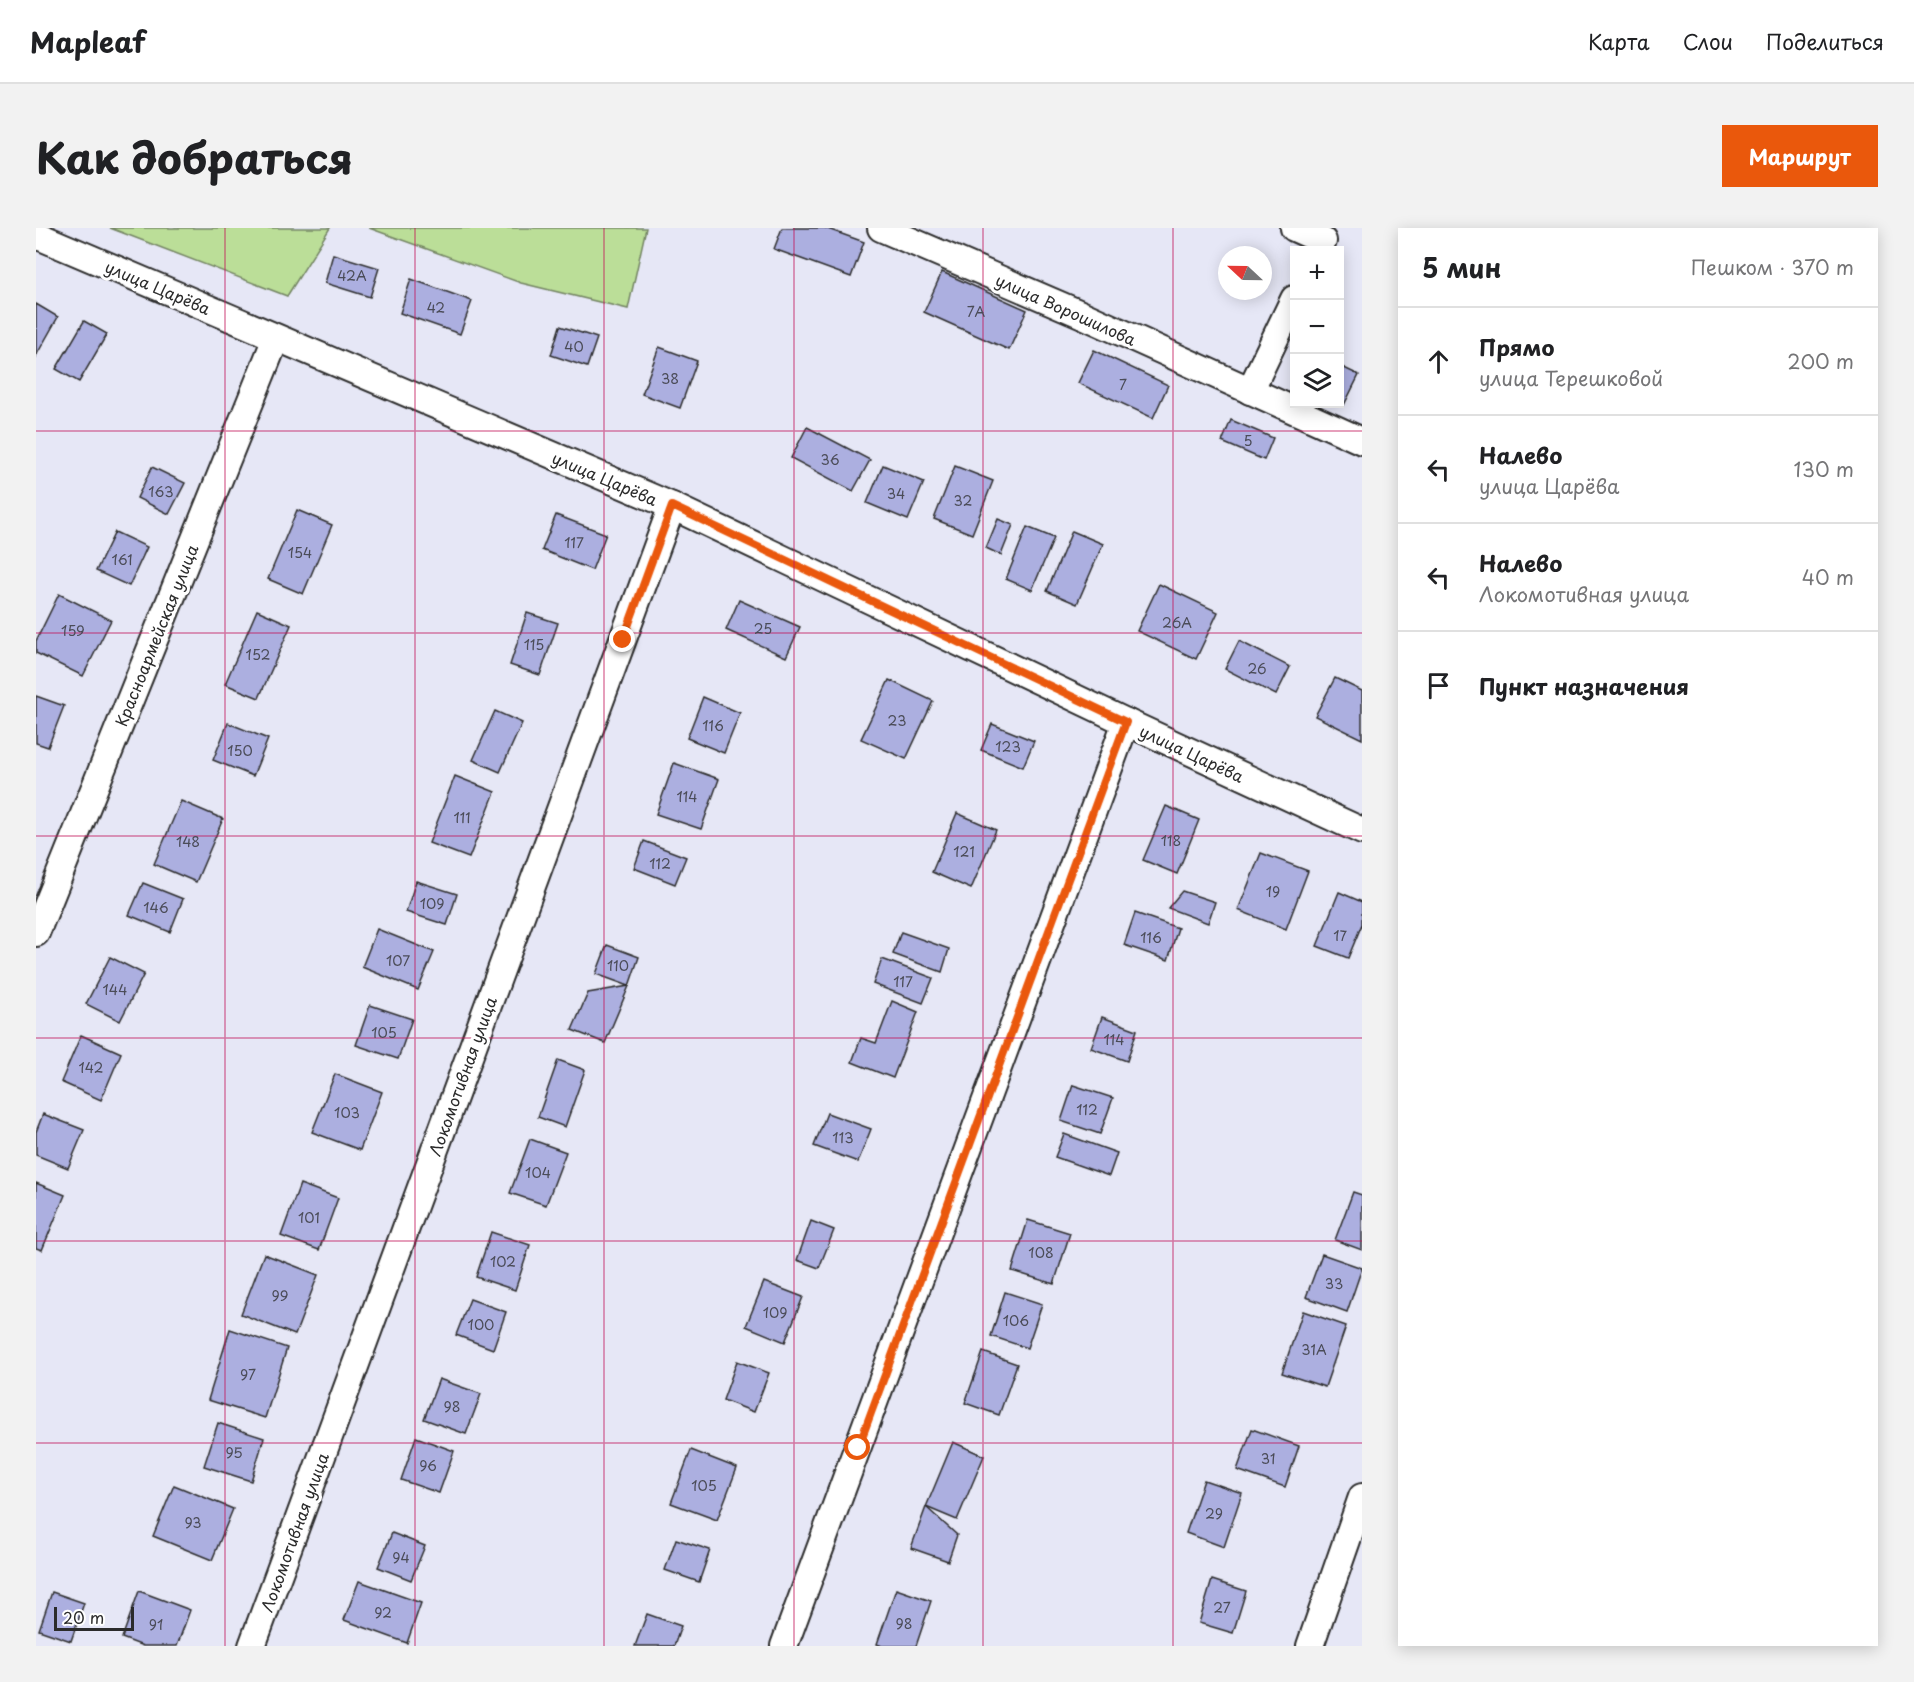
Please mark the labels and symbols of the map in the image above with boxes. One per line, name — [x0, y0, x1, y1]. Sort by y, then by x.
north arrow — [1218, 246, 1272, 300]
street label: улица Царёва — [102, 254, 214, 320]
house number: 42А — [337, 265, 367, 286]
street label: улица Ворошилова — [992, 267, 1140, 351]
house number: 42 — [427, 297, 445, 318]
house number: 7А — [967, 301, 986, 322]
house number: 40 — [564, 336, 584, 357]
house number: 38 — [661, 368, 679, 389]
house number: 7 — [1119, 374, 1127, 395]
house number: 5 — [1243, 430, 1253, 451]
street label: улица Царёва — [549, 445, 661, 511]
house number: 36 — [820, 449, 840, 470]
house number: 163 — [148, 481, 174, 502]
house number: 34 — [887, 483, 905, 504]
house number: 32 — [954, 490, 972, 511]
house number: 117 — [564, 532, 584, 553]
street label: Красноармейская улица — [109, 540, 203, 730]
house number: 154 — [288, 542, 312, 563]
house number: 161 — [112, 549, 132, 570]
house number: 26А — [1162, 612, 1192, 633]
house number: 25 — [754, 618, 772, 639]
house number: 159 — [61, 620, 85, 641]
route end — [609, 626, 635, 652]
house number: 115 — [524, 634, 544, 655]
house number: 152 — [246, 644, 270, 665]
house number: 26 — [1247, 658, 1267, 679]
house number: 23 — [888, 710, 906, 731]
house number: 116 — [702, 715, 724, 736]
street label: улица Царёва — [1136, 718, 1248, 788]
house number: 123 — [995, 736, 1021, 757]
house number: 150 — [227, 740, 253, 761]
house number: 114 — [677, 786, 698, 807]
house number: 111 — [453, 807, 471, 828]
house number: 118 — [1161, 830, 1181, 851]
house number: 148 — [176, 831, 200, 852]
house number: 121 — [953, 841, 975, 862]
house number: 112 — [649, 853, 671, 874]
house number: 19 — [1266, 881, 1280, 902]
house number: 109 — [420, 893, 444, 914]
house number: 146 — [143, 897, 169, 918]
house number: 17 — [1333, 925, 1347, 946]
house number: 116 — [1140, 927, 1162, 948]
house number: 107 — [386, 950, 410, 971]
house number: 110 — [607, 955, 629, 976]
house number: 117 — [893, 971, 913, 992]
house number: 144 — [103, 979, 127, 1000]
street label: Локомотивная улица — [422, 993, 502, 1159]
house number: 105 — [371, 1022, 397, 1043]
house number: 114 — [1104, 1029, 1125, 1050]
house number: 142 — [79, 1057, 104, 1078]
house number: 112 — [1076, 1099, 1098, 1120]
house number: 103 — [334, 1102, 360, 1123]
house number: 113 — [832, 1127, 854, 1148]
house number: 104 — [525, 1162, 551, 1183]
house number: 101 — [298, 1207, 320, 1228]
house number: 108 — [1028, 1242, 1054, 1263]
house number: 102 — [490, 1251, 516, 1272]
house number: 33 — [1325, 1273, 1343, 1294]
house number: 99 — [271, 1285, 289, 1306]
house number: 109 — [763, 1302, 787, 1323]
house number: 106 — [1003, 1310, 1029, 1331]
house number: 100 — [468, 1314, 494, 1335]
house number: 31А — [1301, 1339, 1327, 1360]
house number: 97 — [240, 1364, 256, 1385]
house number: 98 — [444, 1396, 460, 1417]
route start — [844, 1434, 870, 1460]
house number: 95 — [225, 1442, 243, 1463]
house number: 31 — [1261, 1448, 1275, 1469]
street label: Локомотивная улица — [254, 1449, 334, 1615]
house number: 96 — [419, 1455, 437, 1476]
house number: 105 — [691, 1475, 717, 1496]
house number: 29 — [1205, 1503, 1223, 1524]
house number: 93 — [184, 1512, 202, 1533]
house number: 94 — [392, 1547, 410, 1568]
house number: 27 — [1213, 1597, 1231, 1618]
house number: 92 — [374, 1602, 392, 1623]
scale bar — [54, 1604, 134, 1632]
house number: 98 — [896, 1613, 912, 1634]
house number: 91 — [149, 1614, 163, 1635]

